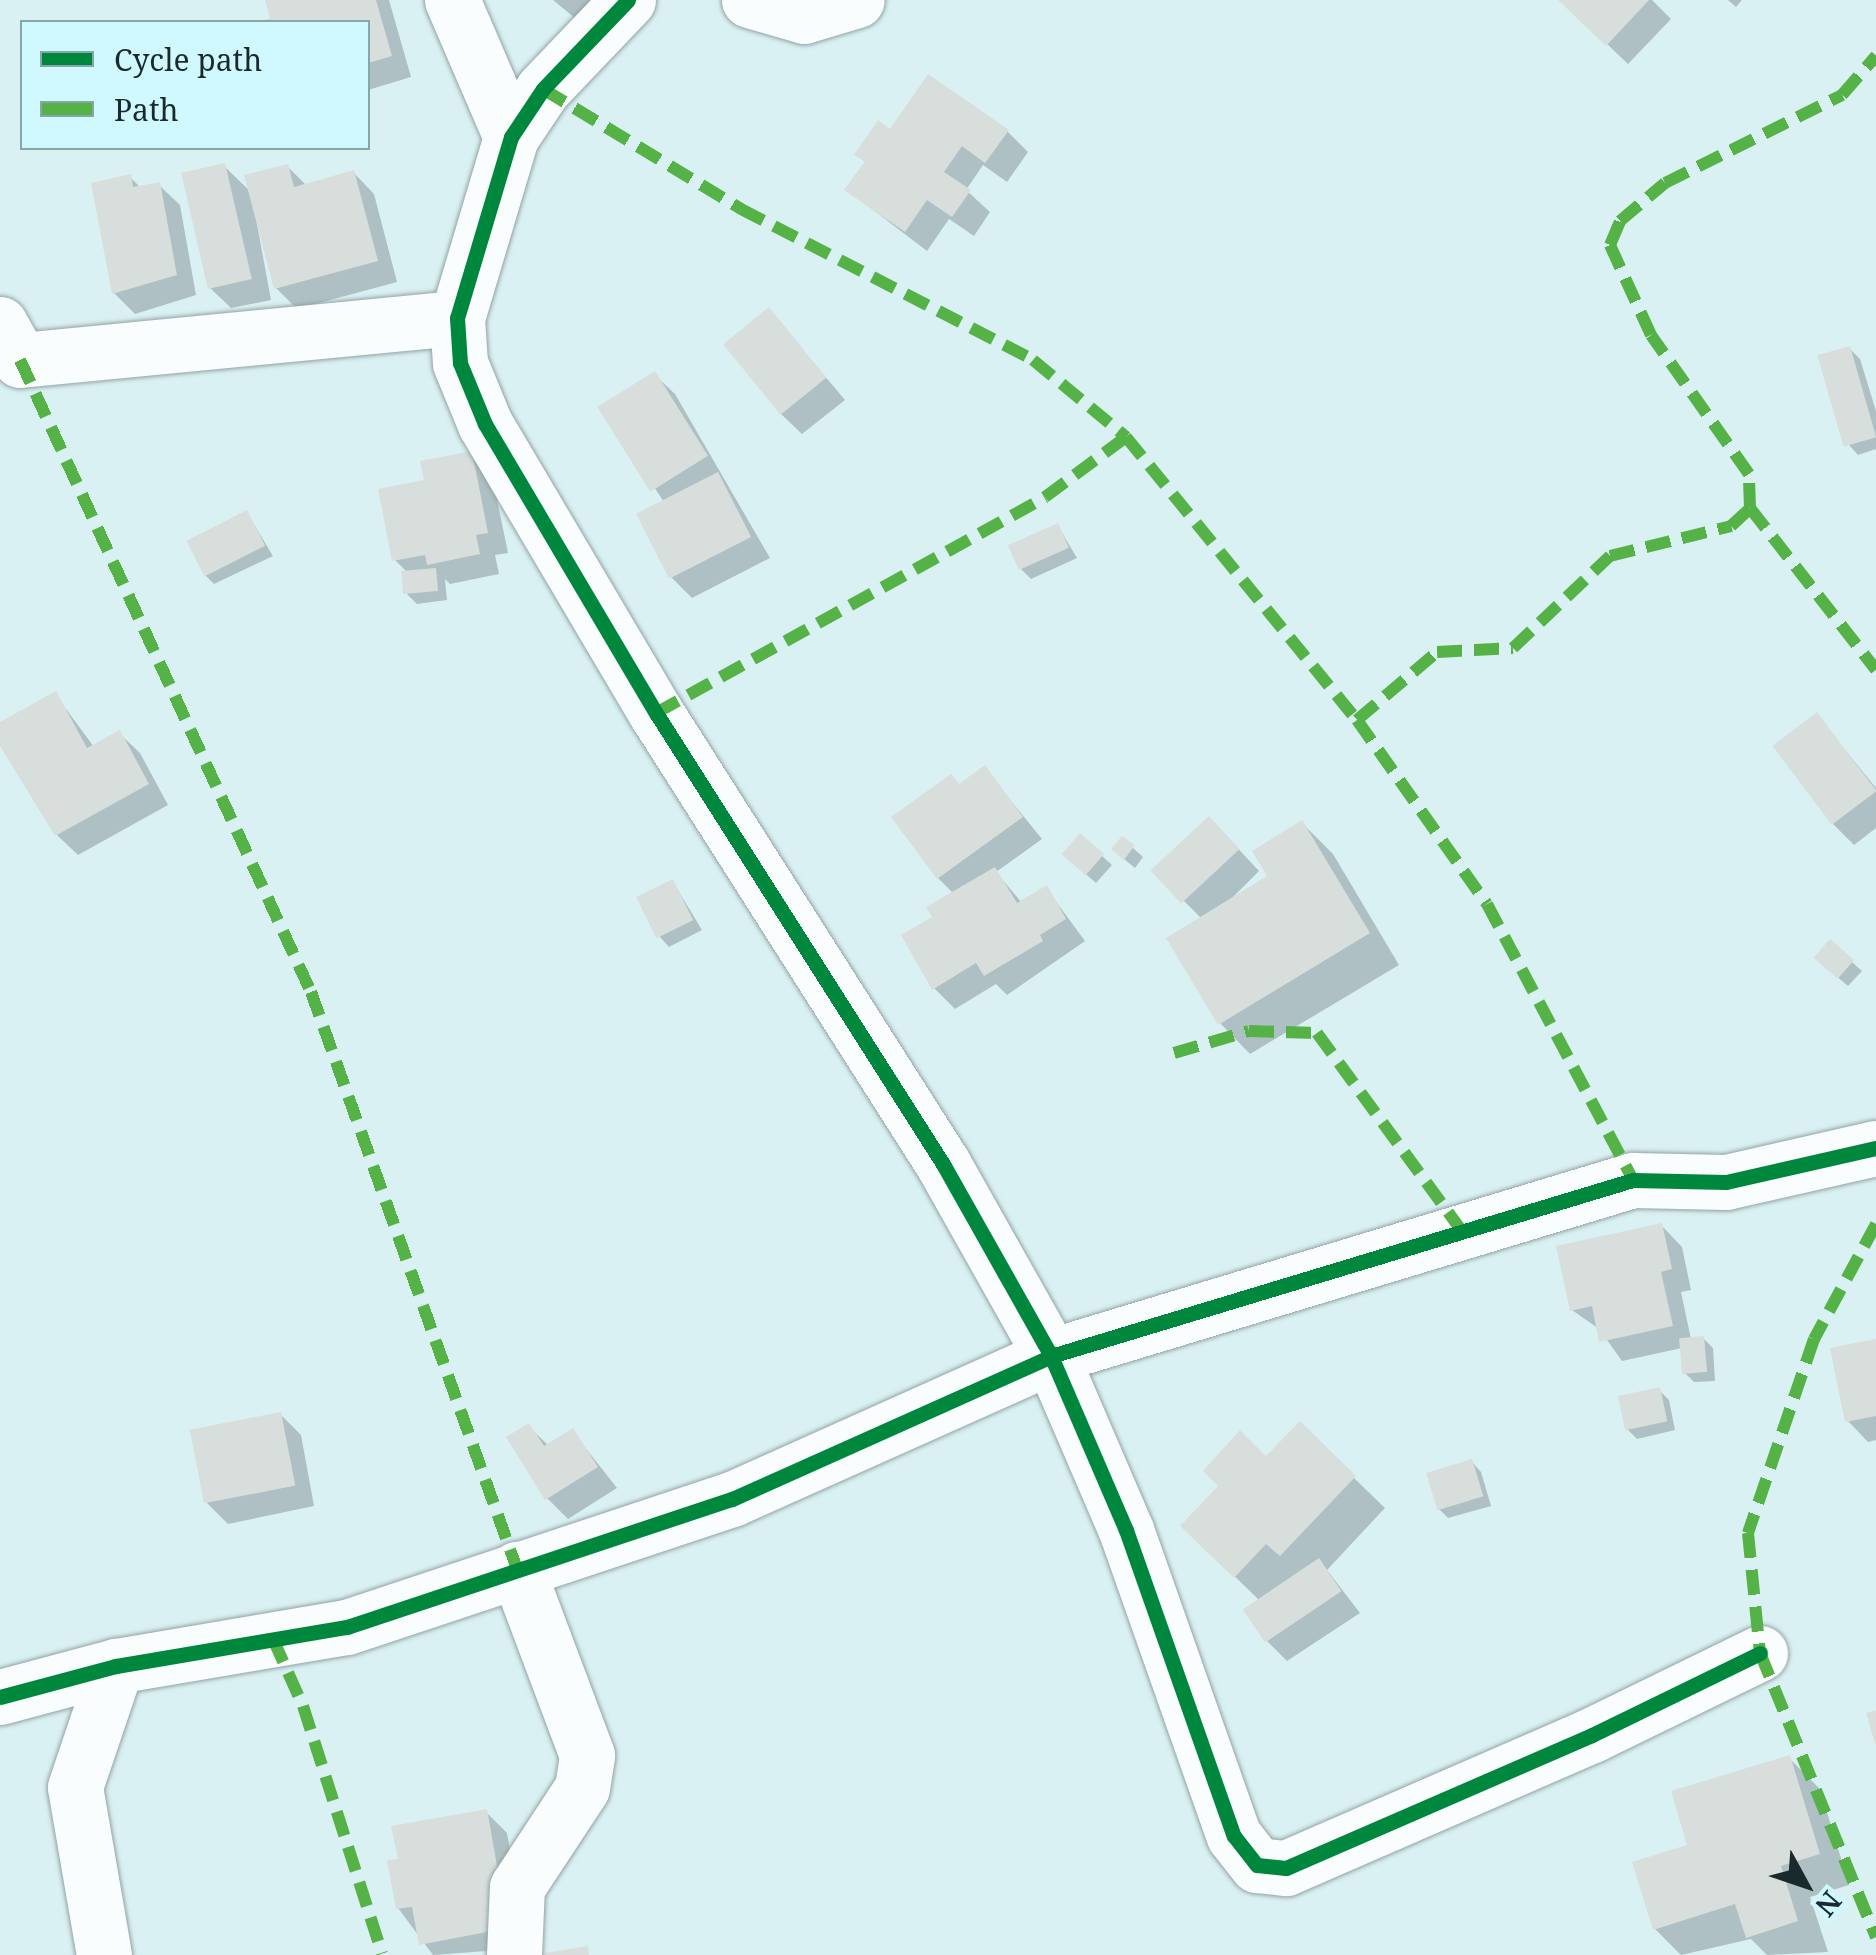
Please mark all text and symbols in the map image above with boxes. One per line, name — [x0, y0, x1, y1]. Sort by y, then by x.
legend — [20, 20, 370, 150]
text: Cycle path — [114, 39, 262, 80]
text: Path — [114, 89, 179, 130]
north arrow — [1756, 1835, 1856, 1935]
text: N — [1807, 1884, 1851, 1925]

